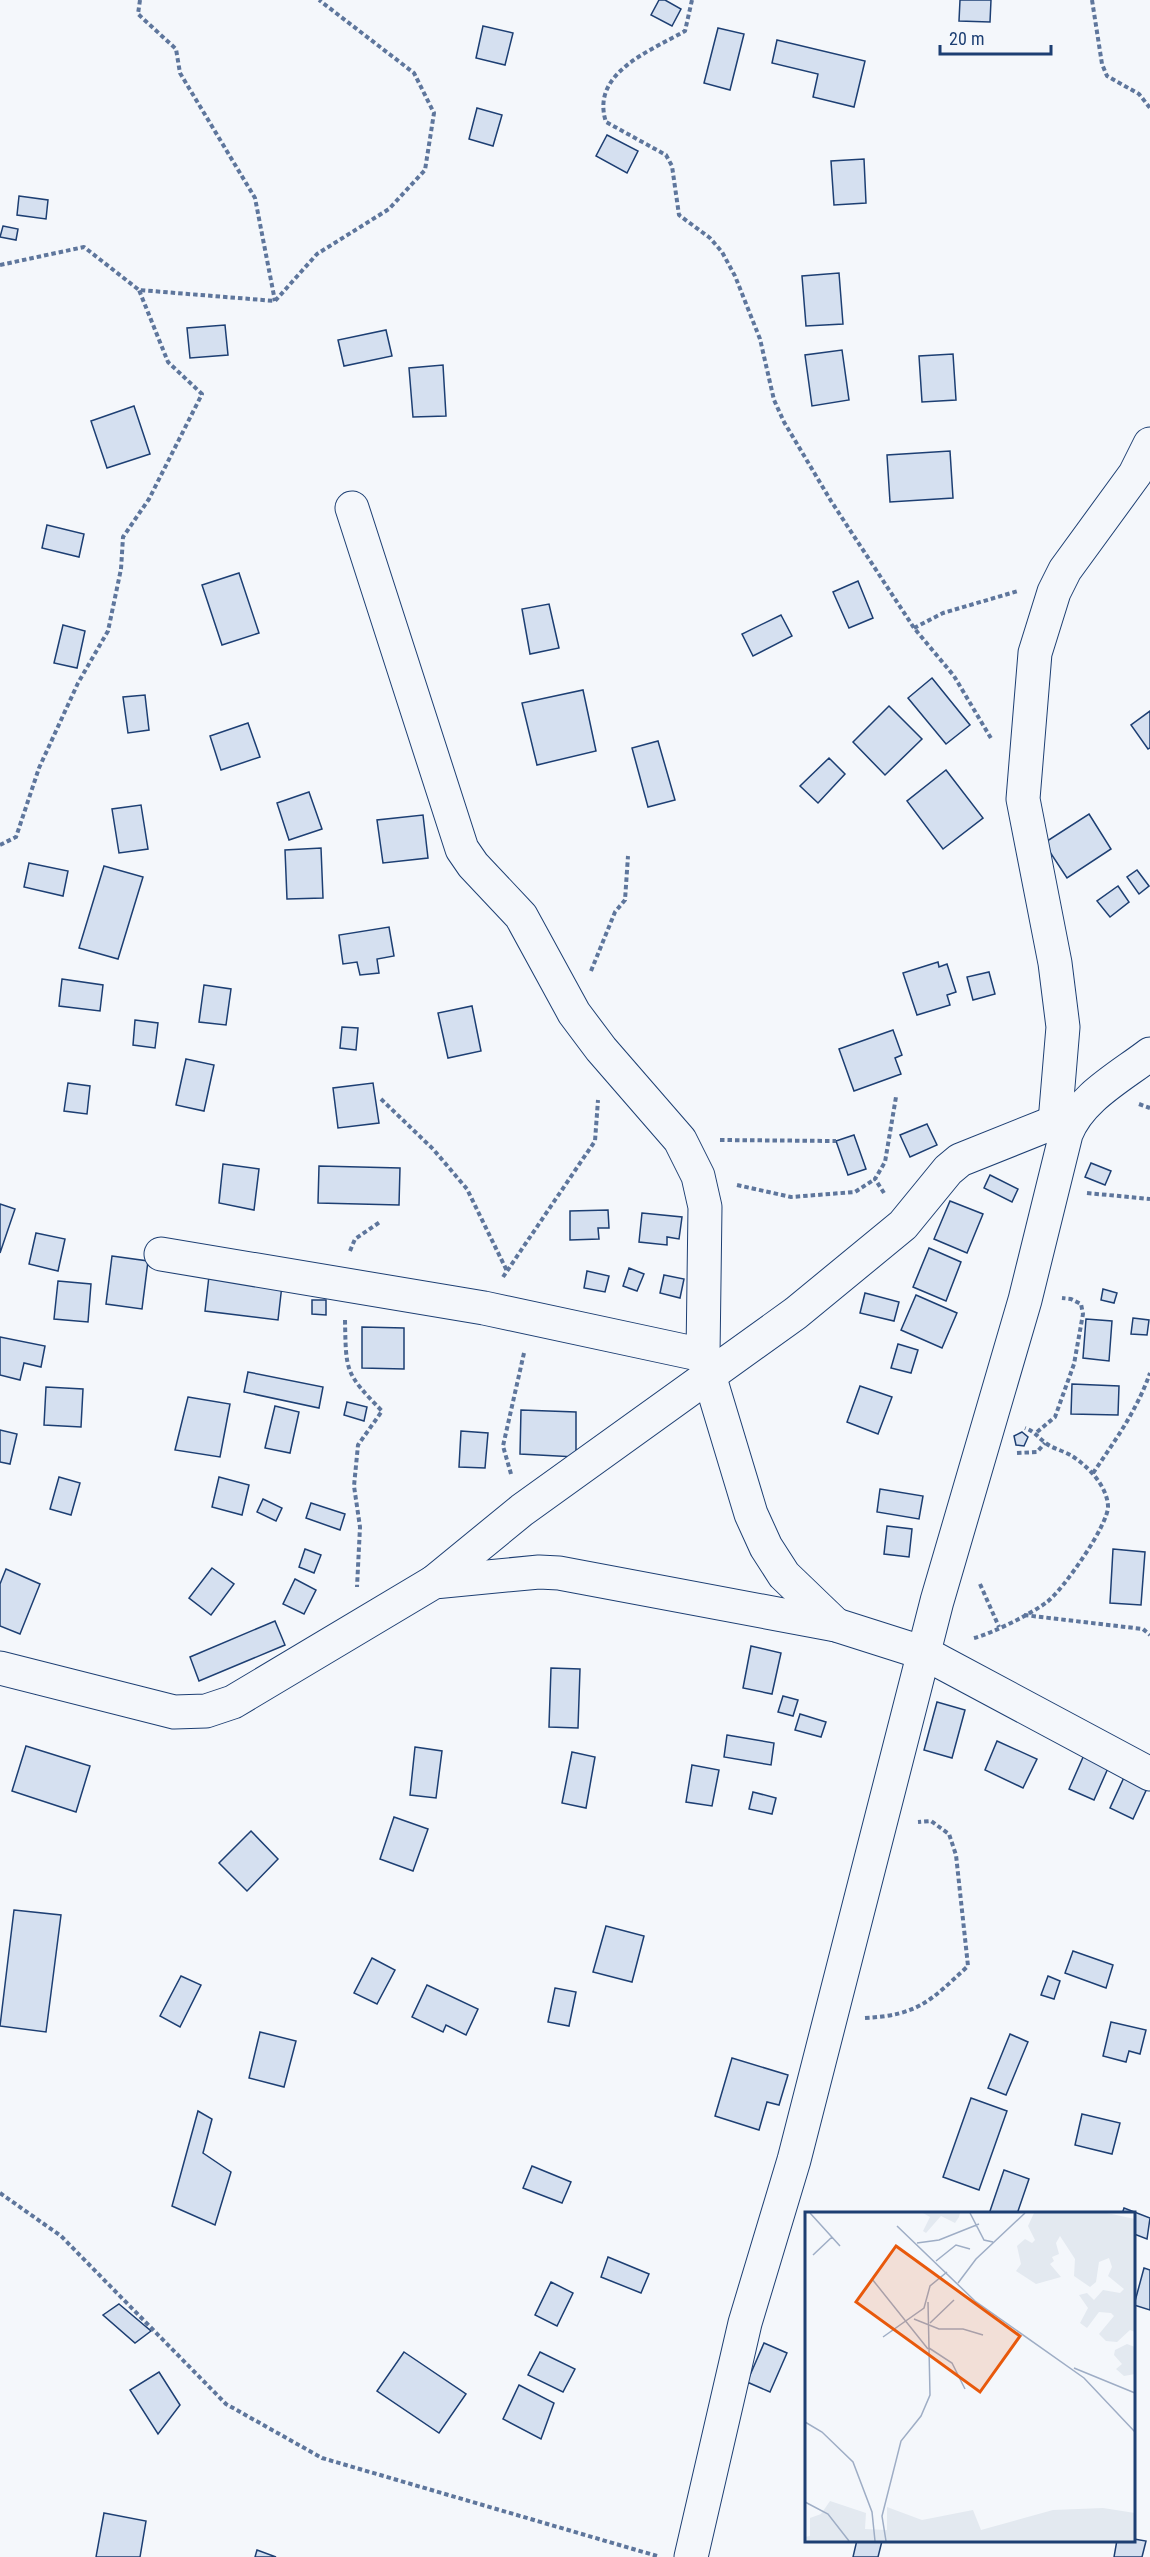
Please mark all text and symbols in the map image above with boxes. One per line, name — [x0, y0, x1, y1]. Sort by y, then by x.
scale bar — [940, 18, 1051, 56]
text: 20 m — [949, 28, 984, 49]
inset map — [805, 2212, 1135, 2542]

